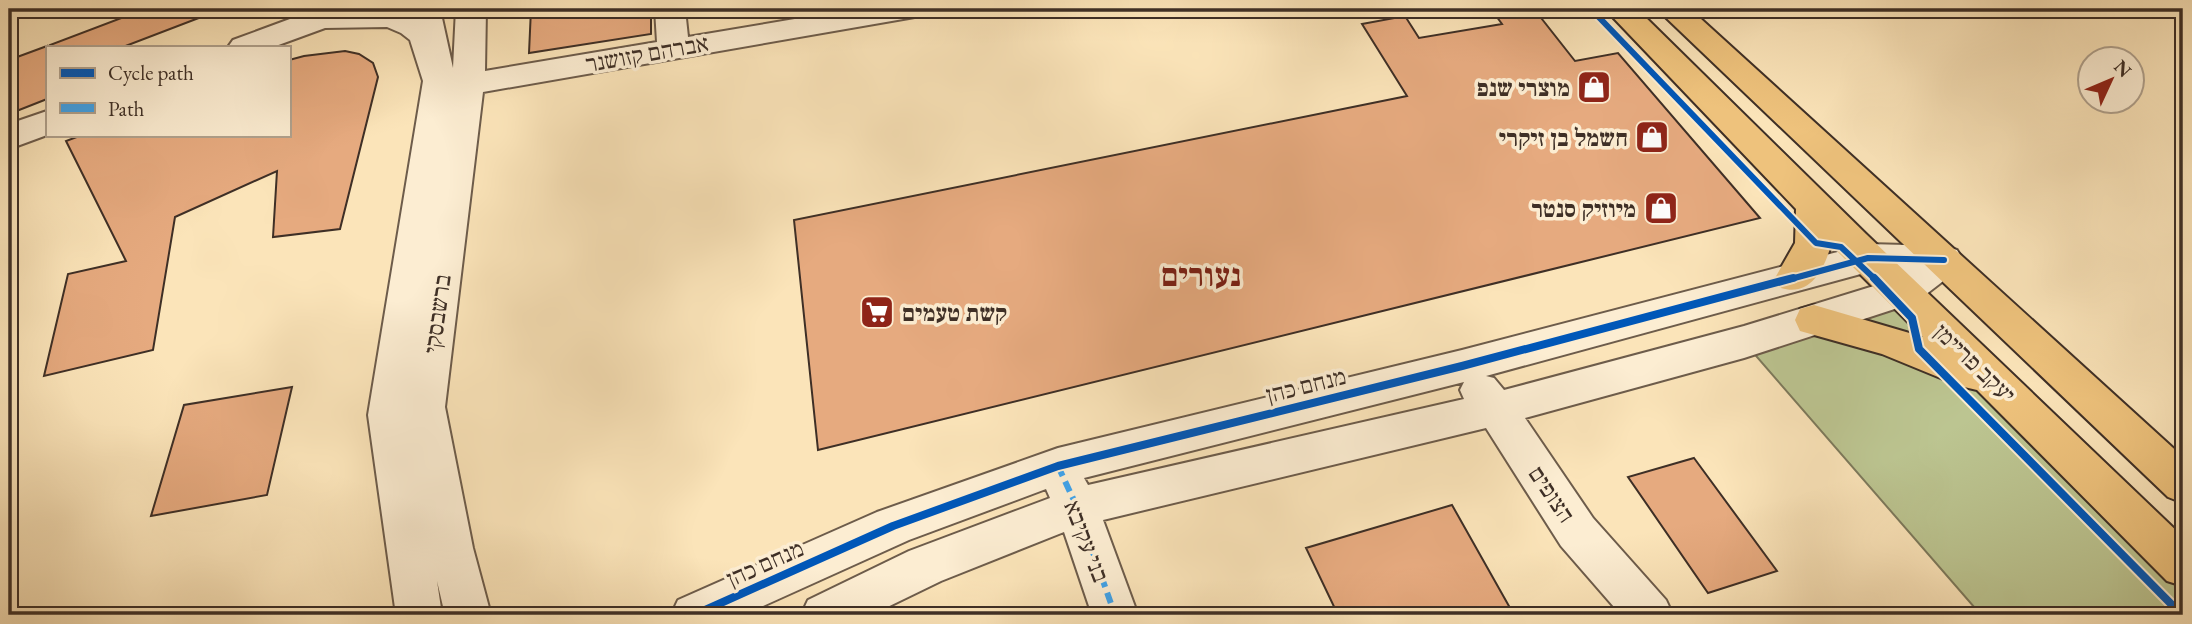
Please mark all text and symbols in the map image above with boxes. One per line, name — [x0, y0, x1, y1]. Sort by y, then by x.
street label: אברהם קזושנר — [583, 27, 711, 79]
legend — [46, 46, 290, 136]
north arrow — [2076, 46, 2146, 116]
text: N — [2109, 54, 2138, 83]
text: Cycle path — [108, 59, 194, 86]
shop icon: מוצרי שנפ — [1575, 68, 1613, 106]
place label: מוצרי שנפ — [1477, 72, 1570, 103]
text: Path — [108, 95, 145, 122]
shop icon: חשמל בן זיקרי — [1633, 118, 1671, 156]
place label: חשמל בן זיקרי — [1499, 122, 1628, 153]
shop icon: מיוזיק סנטר — [1642, 189, 1680, 227]
place label: מיוזיק סנטר — [1531, 193, 1636, 224]
district label: נעורים — [1161, 254, 1241, 296]
street label: ברשבסקי — [416, 272, 458, 356]
supermarket icon: קשת טעמים — [858, 293, 896, 331]
place label: קשת טעמים — [902, 297, 1007, 328]
street label: יעקב פריימן — [1928, 317, 2022, 409]
street label: מנחם כהן — [1263, 360, 1349, 410]
street label: הצופים — [1522, 459, 1582, 529]
street label: בני עקיבא — [1057, 496, 1117, 586]
street label: מנחם כהן — [722, 532, 808, 594]

